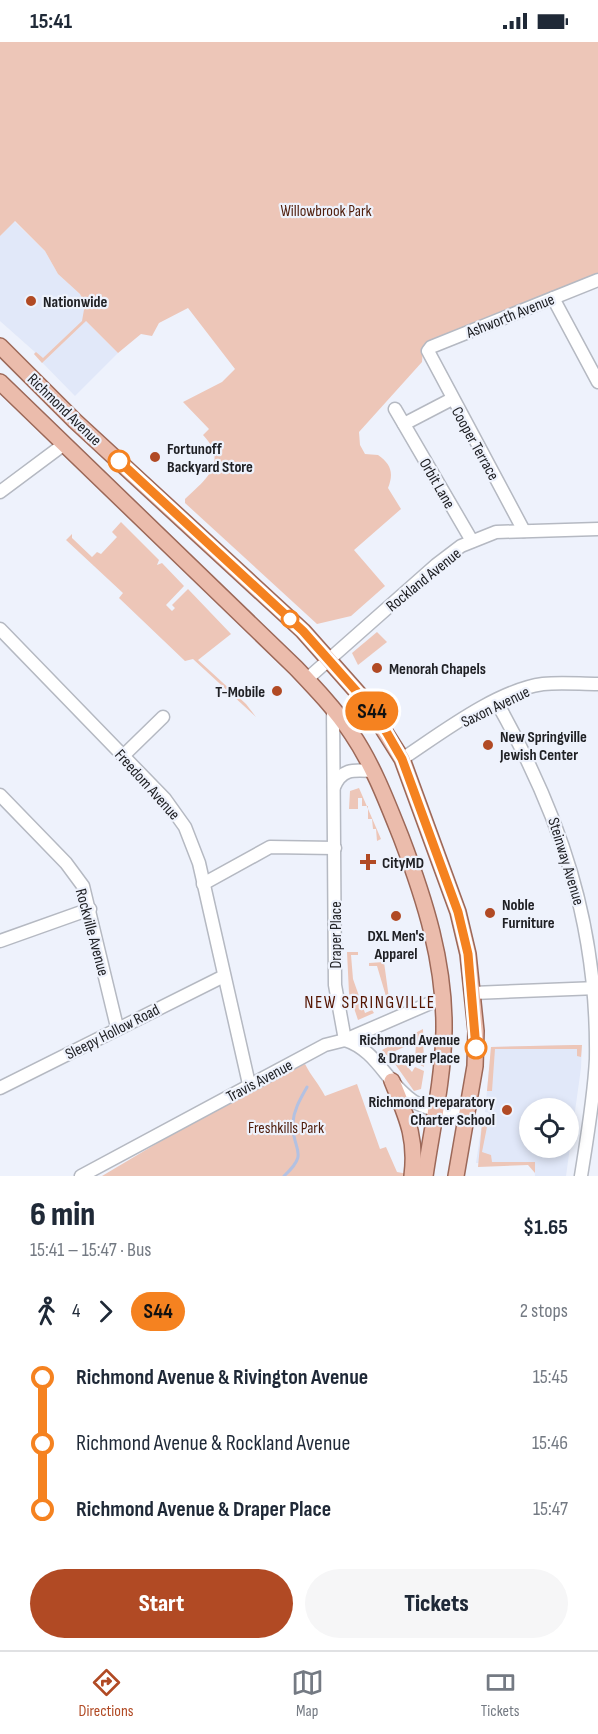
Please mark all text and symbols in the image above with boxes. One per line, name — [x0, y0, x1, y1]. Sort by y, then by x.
text: 15:41 — [30, 8, 72, 35]
park label: Willowbrook Park — [280, 202, 372, 221]
street label: Ashworth Avenue — [463, 290, 557, 343]
place label: Nationwide — [43, 293, 108, 312]
marker: Nationwide — [24, 294, 38, 308]
street label: Richmond Avenue — [23, 370, 105, 450]
street label: Cooper Terrace — [447, 404, 503, 484]
place label: Fortunoff Backyard Store — [167, 440, 253, 477]
unlabelled marker — [108, 450, 130, 472]
marker: Fortunoff Backyard Store — [148, 450, 162, 464]
street label: Orbit Lane — [415, 455, 459, 512]
street label: Rockland Avenue — [383, 544, 465, 616]
unlabelled marker — [281, 610, 299, 628]
place label: Menorah Chapels — [389, 660, 486, 679]
marker: Menorah Chapels — [370, 661, 384, 675]
place label: T-Mobile — [215, 683, 265, 702]
street label: Saxon Avenue — [458, 683, 533, 732]
marker: T-Mobile — [270, 684, 284, 698]
line badge: S44 — [338, 692, 406, 730]
text: S44 — [357, 699, 387, 724]
place label: New Springville Jewish Center — [499, 728, 587, 765]
marker: New Springville Jewish Center — [481, 738, 495, 752]
street label: Freedom Avenue — [110, 746, 184, 824]
street label: Steinway Avenue — [543, 815, 588, 907]
marker: CityMD — [359, 853, 377, 871]
place label: CityMD — [382, 854, 424, 873]
street label: Rockville Avenue — [71, 887, 112, 978]
place label: Noble Furniture — [502, 896, 555, 933]
street label: Draper Place — [327, 901, 346, 969]
marker: Noble Furniture — [483, 906, 497, 920]
marker: DXL Men's Apparel — [389, 909, 403, 923]
place label: DXL Men's Apparel — [368, 927, 424, 964]
district label: NEW SPRINGVILLE — [304, 992, 436, 1013]
street label: Sleepy Hollow Road — [62, 1000, 163, 1064]
place label: Richmond Avenue & Draper Place — [359, 1031, 460, 1068]
marker: Richmond Avenue & Draper Place — [465, 1037, 487, 1059]
street label: Travis Avenue — [223, 1056, 296, 1107]
place label: Richmond Preparatory Charter School — [368, 1093, 495, 1130]
map controls — [519, 1098, 579, 1158]
button: locate — [519, 1098, 579, 1158]
marker: Richmond Preparatory Charter School — [500, 1103, 514, 1117]
park label: Freshkills Park — [248, 1119, 324, 1138]
text: 6 min — [30, 1195, 95, 1235]
text: $1.65 — [523, 1214, 568, 1241]
text: 15:41 – 15:47 · Bus — [30, 1238, 152, 1262]
icon: walk — [30, 1295, 63, 1328]
icon: forward — [89, 1295, 122, 1328]
text: 4 — [72, 1299, 80, 1323]
text: S44 — [143, 1299, 173, 1324]
text: 2 stops — [520, 1299, 568, 1323]
text: Richmond Avenue & Rivington Avenue — [76, 1364, 368, 1391]
text: 15:45 — [533, 1365, 568, 1389]
text: Richmond Avenue & Rockland Avenue — [76, 1430, 350, 1457]
text: 15:46 — [532, 1431, 568, 1455]
text: Richmond Avenue & Draper Place — [76, 1496, 331, 1523]
text: 15:47 — [533, 1497, 568, 1521]
button: Start — [30, 1569, 293, 1638]
button: Tickets — [305, 1569, 568, 1638]
tab: Directions — [79, 1666, 134, 1721]
tab: Map — [291, 1666, 324, 1721]
tab: Tickets — [481, 1666, 519, 1721]

